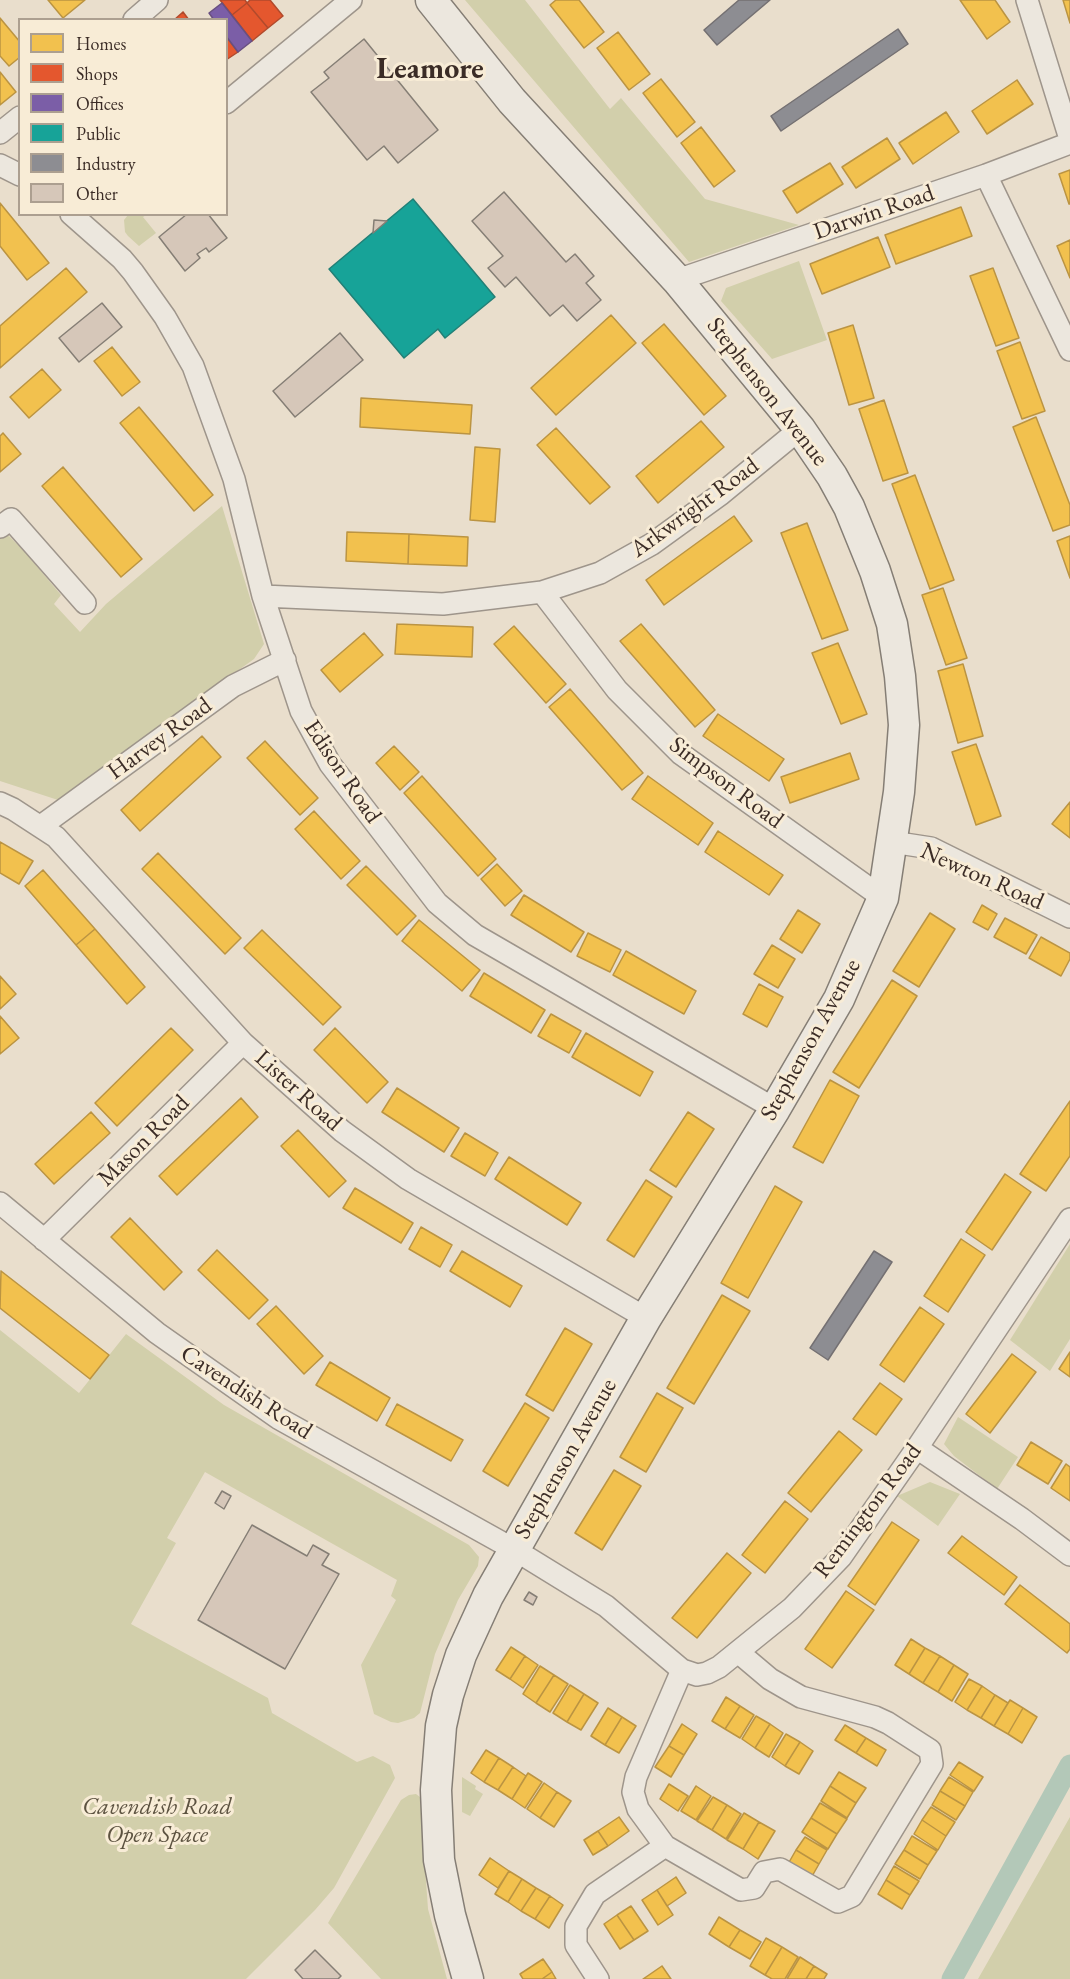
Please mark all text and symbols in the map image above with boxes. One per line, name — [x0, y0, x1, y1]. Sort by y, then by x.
legend — [18, 18, 228, 216]
text: Homes — [76, 32, 126, 55]
district label: Leamore — [376, 52, 484, 88]
text: Shops — [76, 62, 118, 85]
text: Offices — [76, 92, 124, 115]
text: Public — [76, 122, 120, 145]
text: Industry — [76, 152, 136, 175]
street label: Darwin Road — [810, 179, 938, 247]
text: Other — [76, 182, 118, 205]
street label: Stephenson Avenue — [700, 312, 834, 472]
street label: Arkwright Road — [625, 452, 765, 564]
street label: Harvey Road — [102, 692, 218, 786]
street label: Edison Road — [297, 715, 387, 829]
street label: Simpson Road — [663, 731, 789, 835]
street label: Newton Road — [916, 837, 1048, 917]
street label: Stephenson Avenue — [755, 954, 867, 1126]
street label: Lister Road — [248, 1044, 348, 1138]
street label: Mason Road — [92, 1089, 196, 1193]
street label: Cavendish Road — [175, 1340, 317, 1446]
street label: Stephenson Avenue — [508, 1374, 624, 1544]
street label: Remington Road — [808, 1438, 928, 1584]
park label: Cavendish Road Open Space — [82, 1793, 232, 1849]

